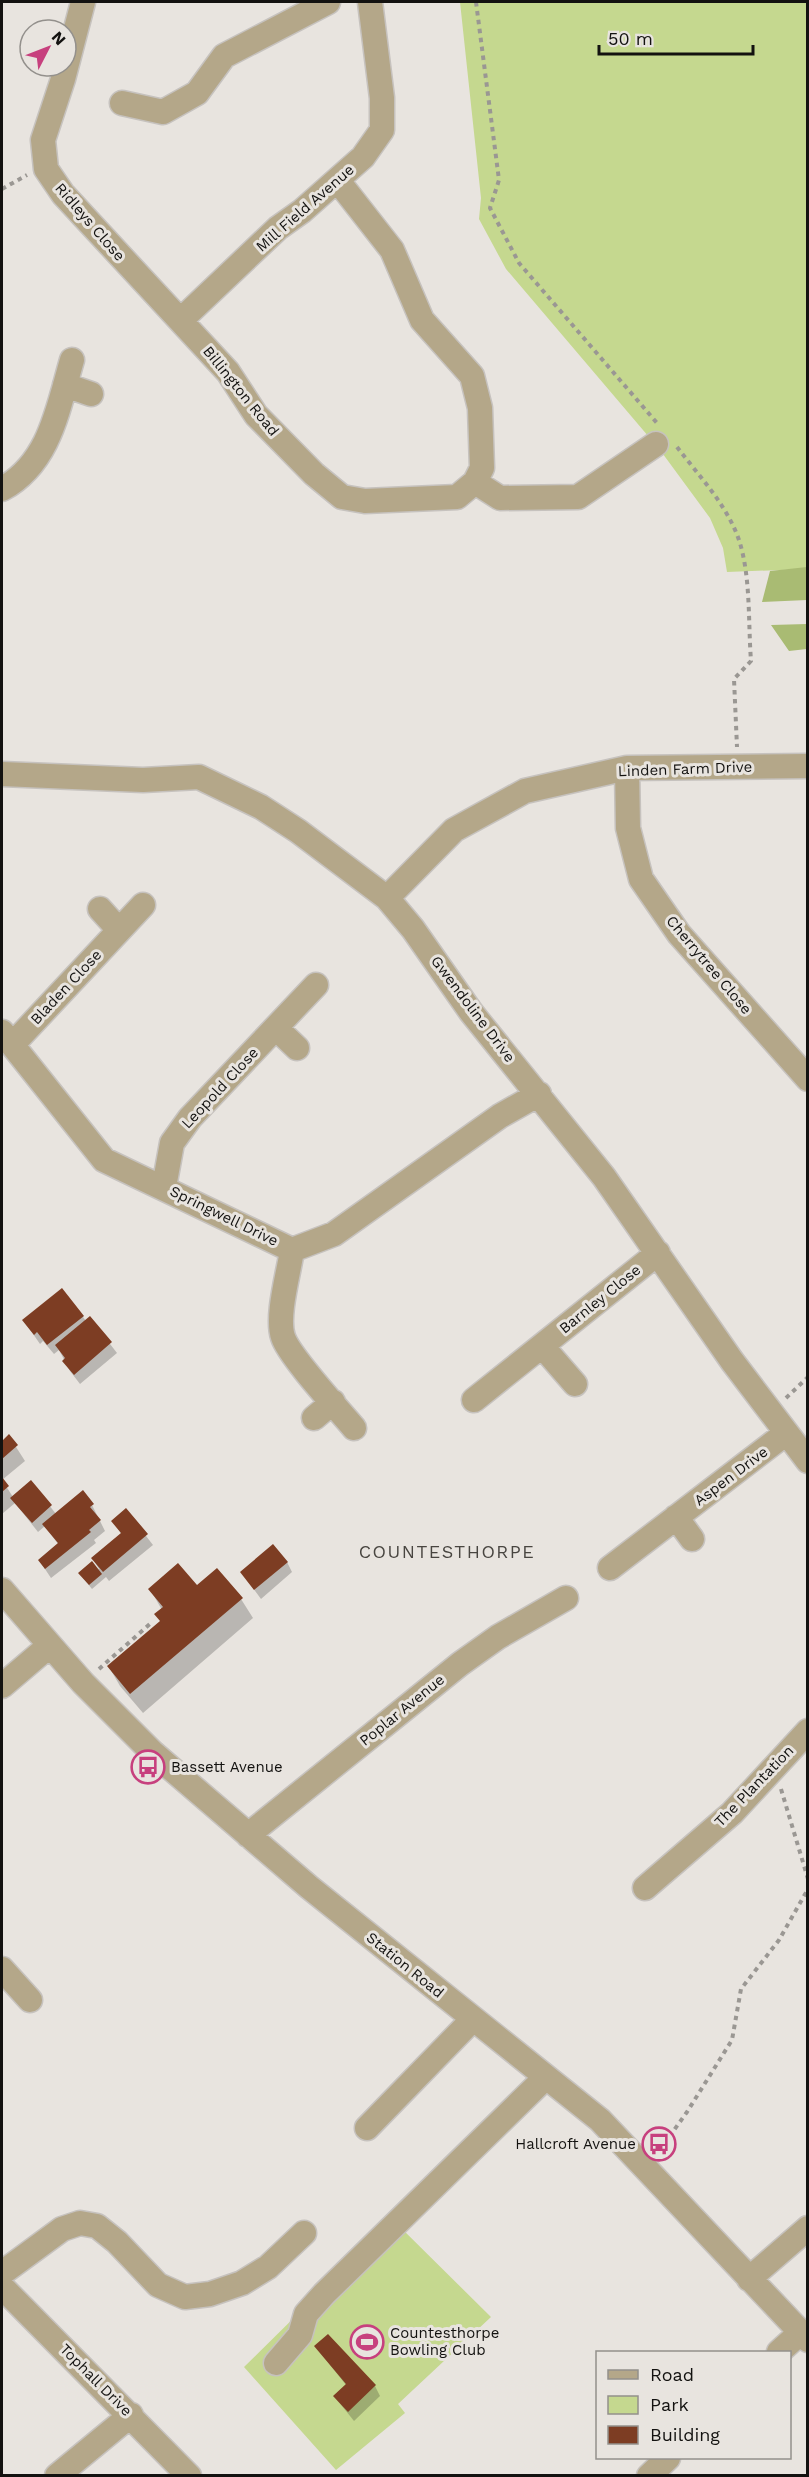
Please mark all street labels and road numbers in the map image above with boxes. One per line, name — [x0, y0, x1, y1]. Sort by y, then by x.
street label: Mill Field Avenue — [252, 161, 358, 255]
street label: Ridleys Close — [51, 179, 129, 265]
street label: Billington Road — [199, 342, 283, 440]
street label: Linden Farm Drive — [618, 758, 752, 780]
street label: Cherrytree Close — [662, 912, 756, 1018]
street label: Bladen Close — [27, 946, 105, 1028]
street label: Gwendoline Drive — [427, 952, 519, 1066]
street label: Leopold Close — [178, 1044, 262, 1132]
street label: Springwell Drive — [167, 1182, 281, 1250]
street label: Barnley Close — [556, 1261, 644, 1337]
street label: Aspen Drive — [691, 1442, 771, 1510]
street label: Poplar Avenue — [356, 1670, 448, 1750]
street label: The Plantation — [711, 1742, 797, 1830]
street label: Station Road — [363, 1928, 447, 2002]
street label: Tophall Drive — [56, 2340, 136, 2420]

